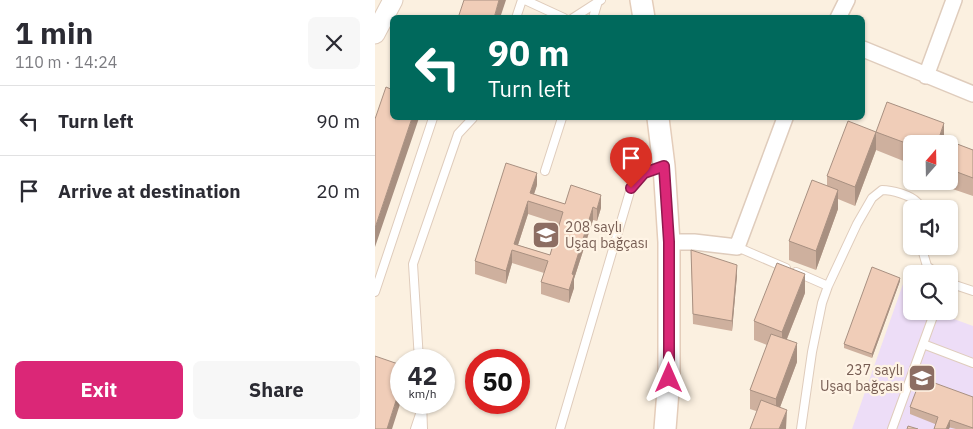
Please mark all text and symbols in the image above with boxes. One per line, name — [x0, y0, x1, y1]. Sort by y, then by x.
text: 1 min — [15, 13, 93, 52]
button: close — [308, 17, 360, 69]
text: 90 m — [488, 30, 570, 76]
icon: left — [405, 35, 470, 100]
text: 110 m · 14:24 — [15, 52, 117, 72]
text: Turn left — [488, 74, 571, 103]
icon: left — [15, 107, 43, 135]
text: Turn left — [58, 109, 134, 133]
text: 90 m — [316, 109, 360, 133]
north arrow — [903, 135, 957, 190]
map controls — [903, 135, 958, 320]
pin — [610, 137, 652, 188]
icon: arrive — [617, 144, 645, 172]
icon: arrive — [15, 177, 43, 205]
text: Arrive at destination — [58, 179, 241, 203]
text: 20 m — [316, 179, 360, 203]
button: sound — [903, 200, 958, 255]
place label: 208 saylı Uşaq bağçası — [565, 218, 648, 252]
school or university icon: 208 saylı Uşaq bağçası — [531, 220, 561, 250]
button: search — [903, 265, 958, 320]
speed limit sign: 50 — [465, 349, 530, 414]
position arrow — [642, 351, 694, 403]
text: 42 — [407, 359, 438, 392]
button: Exit — [15, 361, 183, 419]
button: Share — [193, 361, 360, 419]
place label: 237 saylı Uşaq bağçası — [820, 361, 903, 395]
school or university icon: 237 saylı Uşaq bağçası — [907, 363, 937, 393]
text: km/h — [408, 386, 437, 401]

